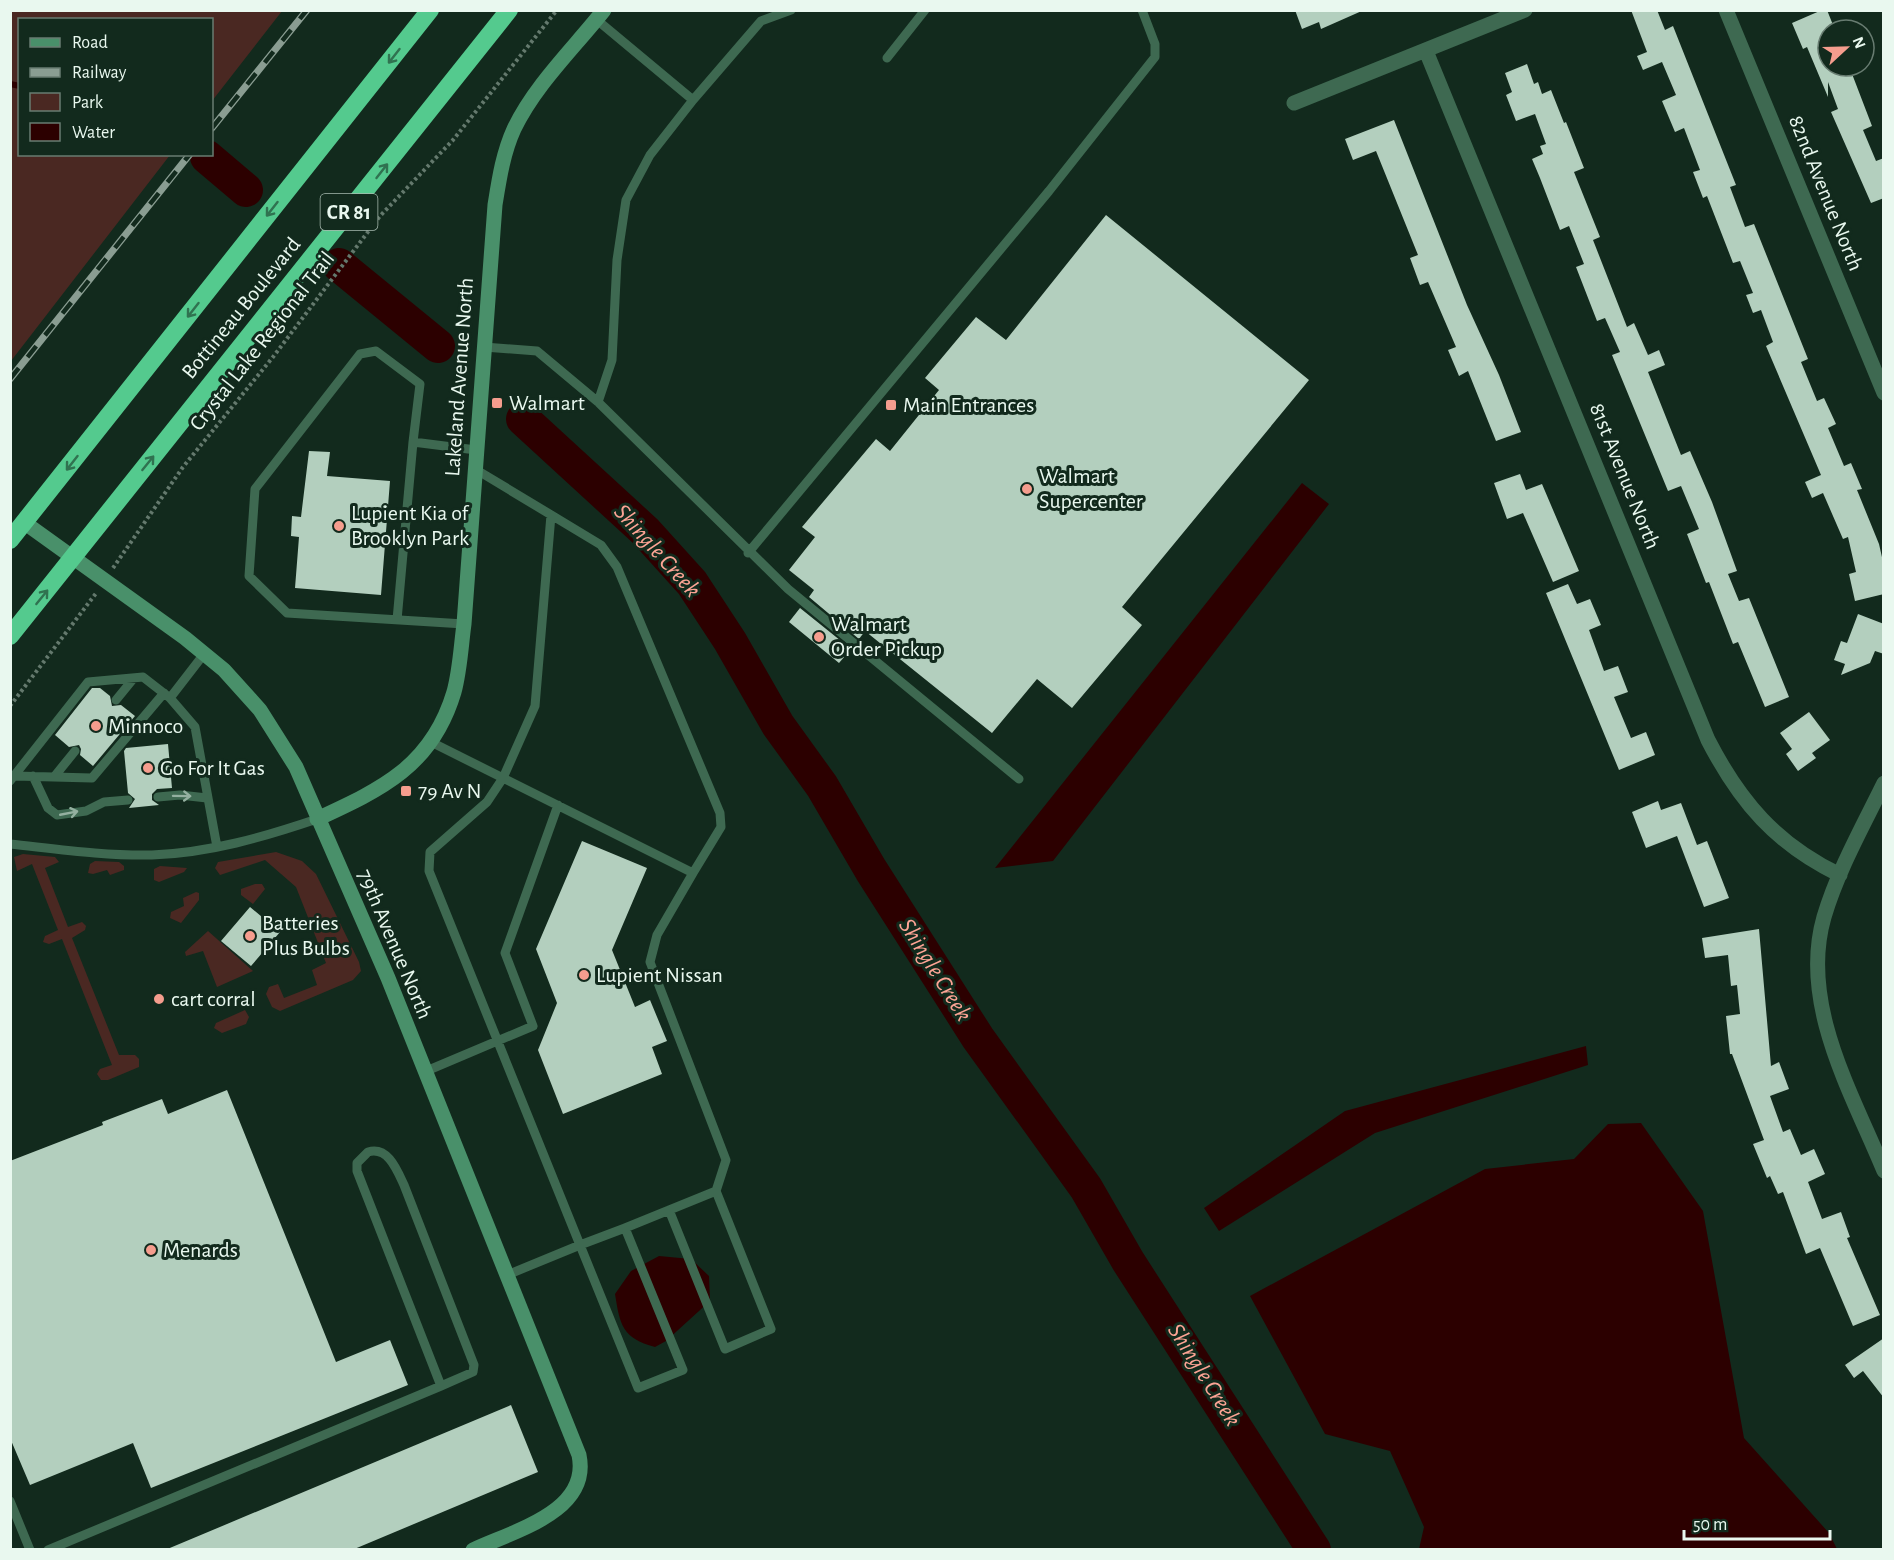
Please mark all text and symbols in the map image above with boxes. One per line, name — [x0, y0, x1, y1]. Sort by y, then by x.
legend — [18, 18, 213, 156]
north arrow — [1816, 18, 1876, 78]
text: Road — [72, 34, 108, 52]
text: N — [1849, 35, 1868, 51]
one-way arrow — [387, 48, 400, 64]
text: Railway — [72, 64, 127, 82]
text: Park — [72, 94, 104, 112]
street label: 82nd Avenue North — [1785, 112, 1867, 274]
text: Water — [72, 124, 115, 142]
one-way arrow — [375, 163, 388, 179]
road number: CR 81 — [320, 194, 378, 230]
one-way arrow — [266, 201, 279, 217]
street label: Bottineau Boulevard — [177, 233, 305, 383]
street label: Crystal Lake Regional Trail — [185, 247, 339, 435]
street label: Lakeland Avenue North — [441, 277, 477, 477]
one-way arrow — [186, 302, 199, 318]
place label: Walmart — [509, 392, 585, 414]
place label: Main Entrances — [903, 394, 1034, 416]
marker: Walmart — [490, 396, 504, 410]
marker: Main Entrances — [884, 398, 898, 412]
street label: 81st Avenue North — [1586, 400, 1664, 552]
one-way arrow — [66, 455, 79, 471]
one-way arrow — [142, 455, 155, 471]
place label: Walmart Supercenter — [1039, 465, 1143, 512]
marker: Walmart Supercenter — [1020, 482, 1034, 496]
water label: Shingle Creek — [609, 500, 705, 602]
place label: Lupient Kia of Brooklyn Park — [351, 502, 470, 549]
marker: Lupient Kia of Brooklyn Park — [332, 519, 346, 533]
one-way arrow — [35, 589, 48, 605]
place label: Walmart Order Pickup — [831, 613, 942, 660]
marker: Walmart Order Pickup — [812, 630, 826, 644]
place label: Minnoco — [108, 715, 183, 737]
marker: Minnoco — [89, 719, 103, 733]
place label: Go For It Gas — [160, 757, 265, 779]
marker: Go For It Gas — [141, 761, 155, 775]
place label: 79 Av N — [418, 780, 481, 802]
marker: 79 Av N — [399, 784, 413, 798]
one-way arrow — [172, 790, 192, 802]
one-way arrow — [58, 807, 78, 818]
street label: 79th Avenue North — [354, 866, 436, 1022]
place label: Batteries Plus Bulbs — [262, 912, 350, 959]
water label: Shingle Creek — [894, 914, 976, 1026]
marker: Batteries Plus Bulbs — [243, 929, 257, 943]
place label: Lupient Nissan — [596, 964, 723, 986]
marker: Lupient Nissan — [577, 968, 591, 982]
place label: cart corral — [171, 988, 256, 1010]
marker: cart corral — [152, 992, 166, 1006]
place label: Menards — [163, 1239, 238, 1261]
marker: Menards — [144, 1243, 158, 1257]
water label: Shingle Creek — [1163, 1319, 1245, 1431]
scale bar — [1684, 1503, 1830, 1541]
text: 50 m — [1693, 1516, 1727, 1534]

